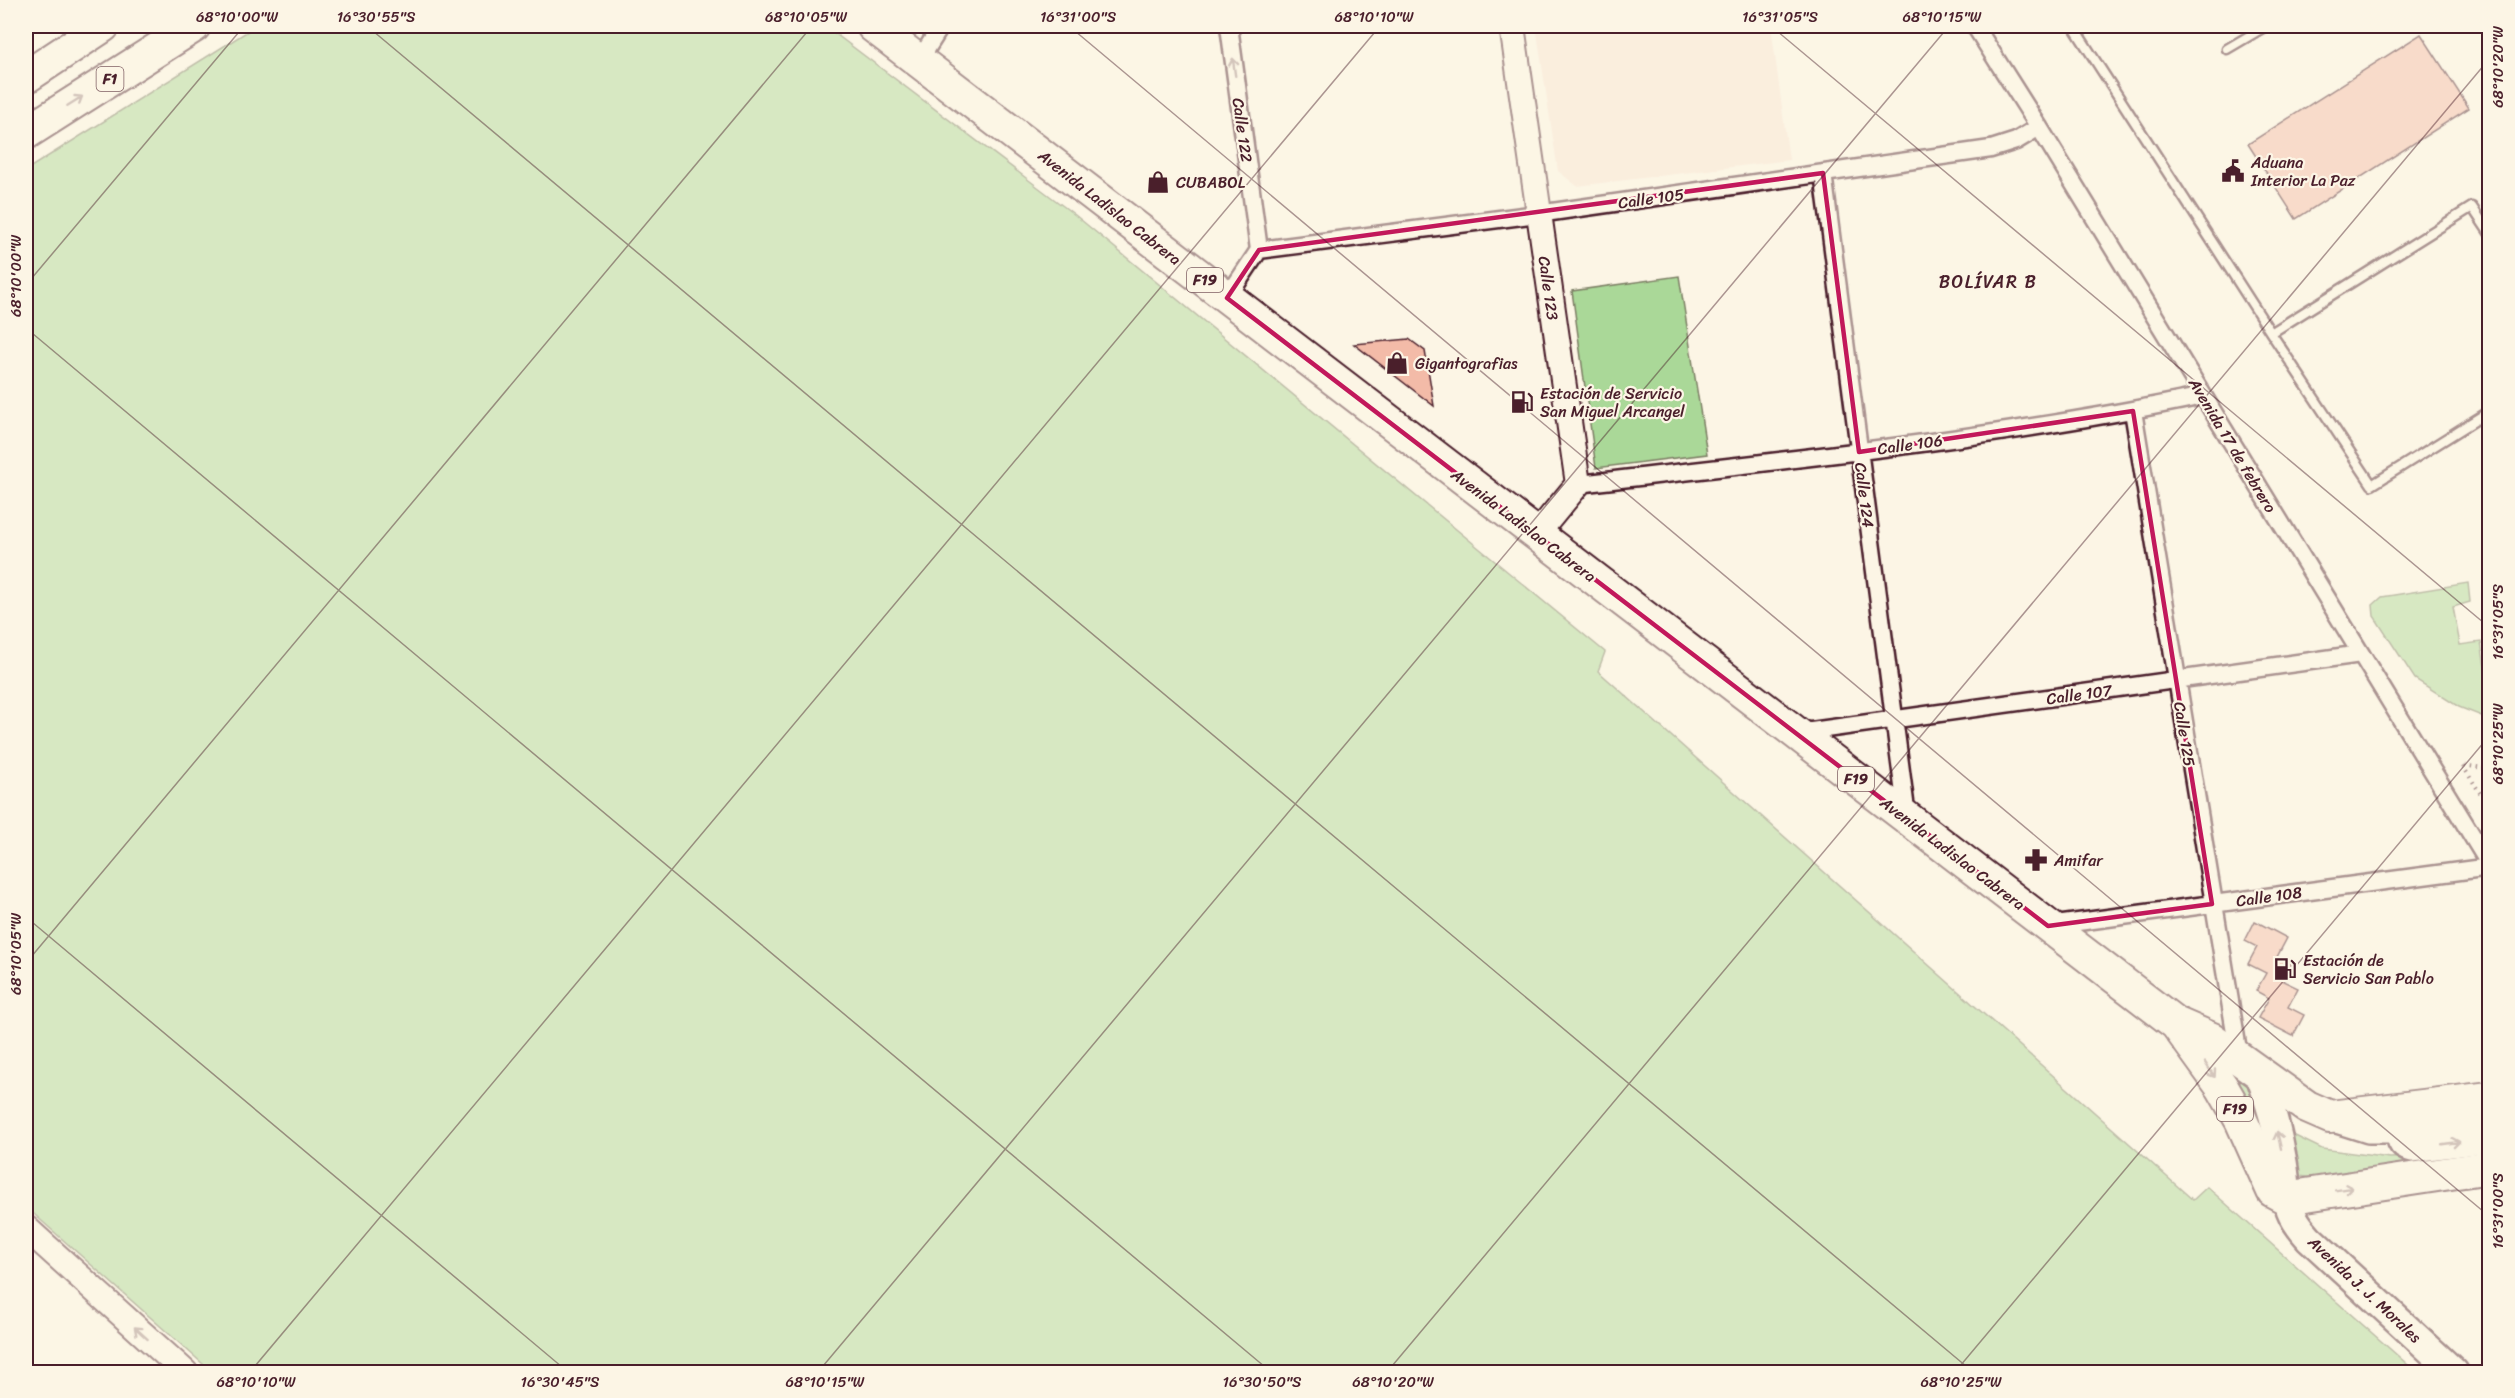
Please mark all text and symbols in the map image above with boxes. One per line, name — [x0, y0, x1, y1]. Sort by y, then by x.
text: 68°10'00"W — [196, 4, 279, 30]
text: 16°30'55"S — [337, 4, 416, 30]
text: 68°10'05"W — [765, 4, 847, 30]
text: 16°31'00"S — [1040, 4, 1117, 30]
text: 68°10'10"W — [1334, 4, 1414, 30]
text: 16°31'05"S — [1742, 4, 1819, 30]
text: 68°10'15"W — [1903, 4, 1982, 30]
text: 68°10'20"W — [2485, 26, 2511, 108]
one-way arrow — [1229, 58, 1240, 78]
road number: F1 — [96, 67, 124, 91]
one-way arrow — [66, 95, 83, 107]
street label: Calle 122 — [1224, 96, 1261, 164]
street label: Avenida Ladislao Cabrera — [1031, 141, 1188, 273]
place label: Aduana Interior La Paz — [2250, 148, 2356, 195]
public building icon: Aduana Interior La Paz — [2220, 158, 2246, 184]
place label: CUBABOL — [1176, 168, 1246, 197]
shop icon: CUBABOL — [1145, 169, 1171, 195]
street label: Calle 105 — [1616, 179, 1686, 217]
text: 68°10'00"W — [3, 234, 29, 317]
street label: Calle 123 — [1530, 254, 1567, 322]
district label: BOLÍVAR B — [1939, 266, 2037, 298]
road number: F19 — [1187, 268, 1223, 292]
place label: Gigantografias — [1415, 349, 1518, 378]
shop icon: Gigantografias — [1384, 350, 1410, 376]
street label: Avenida 17 de febrero — [2180, 371, 2285, 519]
place label: Estación de Servicio San Miguel Arcangel — [1540, 379, 1685, 426]
fuel station icon: Estación de Servicio San Miguel Arcangel — [1509, 389, 1535, 415]
street label: Calle 106 — [1876, 426, 1945, 463]
street label: Avenida Ladislao Cabrera — [1444, 460, 1603, 590]
street label: Calle 124 — [1846, 461, 1883, 529]
text: 16°31'05"S — [2485, 583, 2511, 660]
street label: Calle 107 — [2045, 675, 2114, 713]
street label: Calle 125 — [2165, 700, 2204, 769]
text: 68°10'25"W — [2485, 703, 2511, 785]
road number: F19 — [1838, 767, 1874, 791]
street label: Avenida Ladislao Cabrera — [1873, 788, 2032, 918]
place label: Amifar — [2053, 846, 2104, 875]
pharmacy icon: Amifar — [2023, 847, 2049, 873]
street label: Calle 108 — [2234, 877, 2304, 915]
text: 68°10'05"W — [3, 913, 29, 995]
place label: Estación de Servicio San Pablo — [2303, 946, 2434, 993]
fuel station icon: Estación de Servicio San Pablo — [2272, 956, 2298, 982]
one-way arrow — [2204, 1061, 2216, 1078]
road number: F19 — [2217, 1097, 2253, 1121]
one-way arrow — [2272, 1131, 2284, 1150]
one-way arrow — [2440, 1138, 2460, 1149]
text: 16°31'00"S — [2485, 1172, 2511, 1249]
one-way arrow — [2334, 1184, 2354, 1195]
street label: Avenida J. J. Morales — [2300, 1228, 2429, 1350]
one-way arrow — [134, 1326, 149, 1340]
text: 68°10'10"W — [216, 1369, 296, 1395]
text: 16°30'45"S — [521, 1369, 600, 1395]
text: 68°10'15"W — [786, 1369, 865, 1395]
text: 16°30'50"S — [1223, 1369, 1302, 1395]
text: 68°10'20"W — [1352, 1369, 1434, 1395]
text: 68°10'25"W — [1920, 1369, 2002, 1395]

